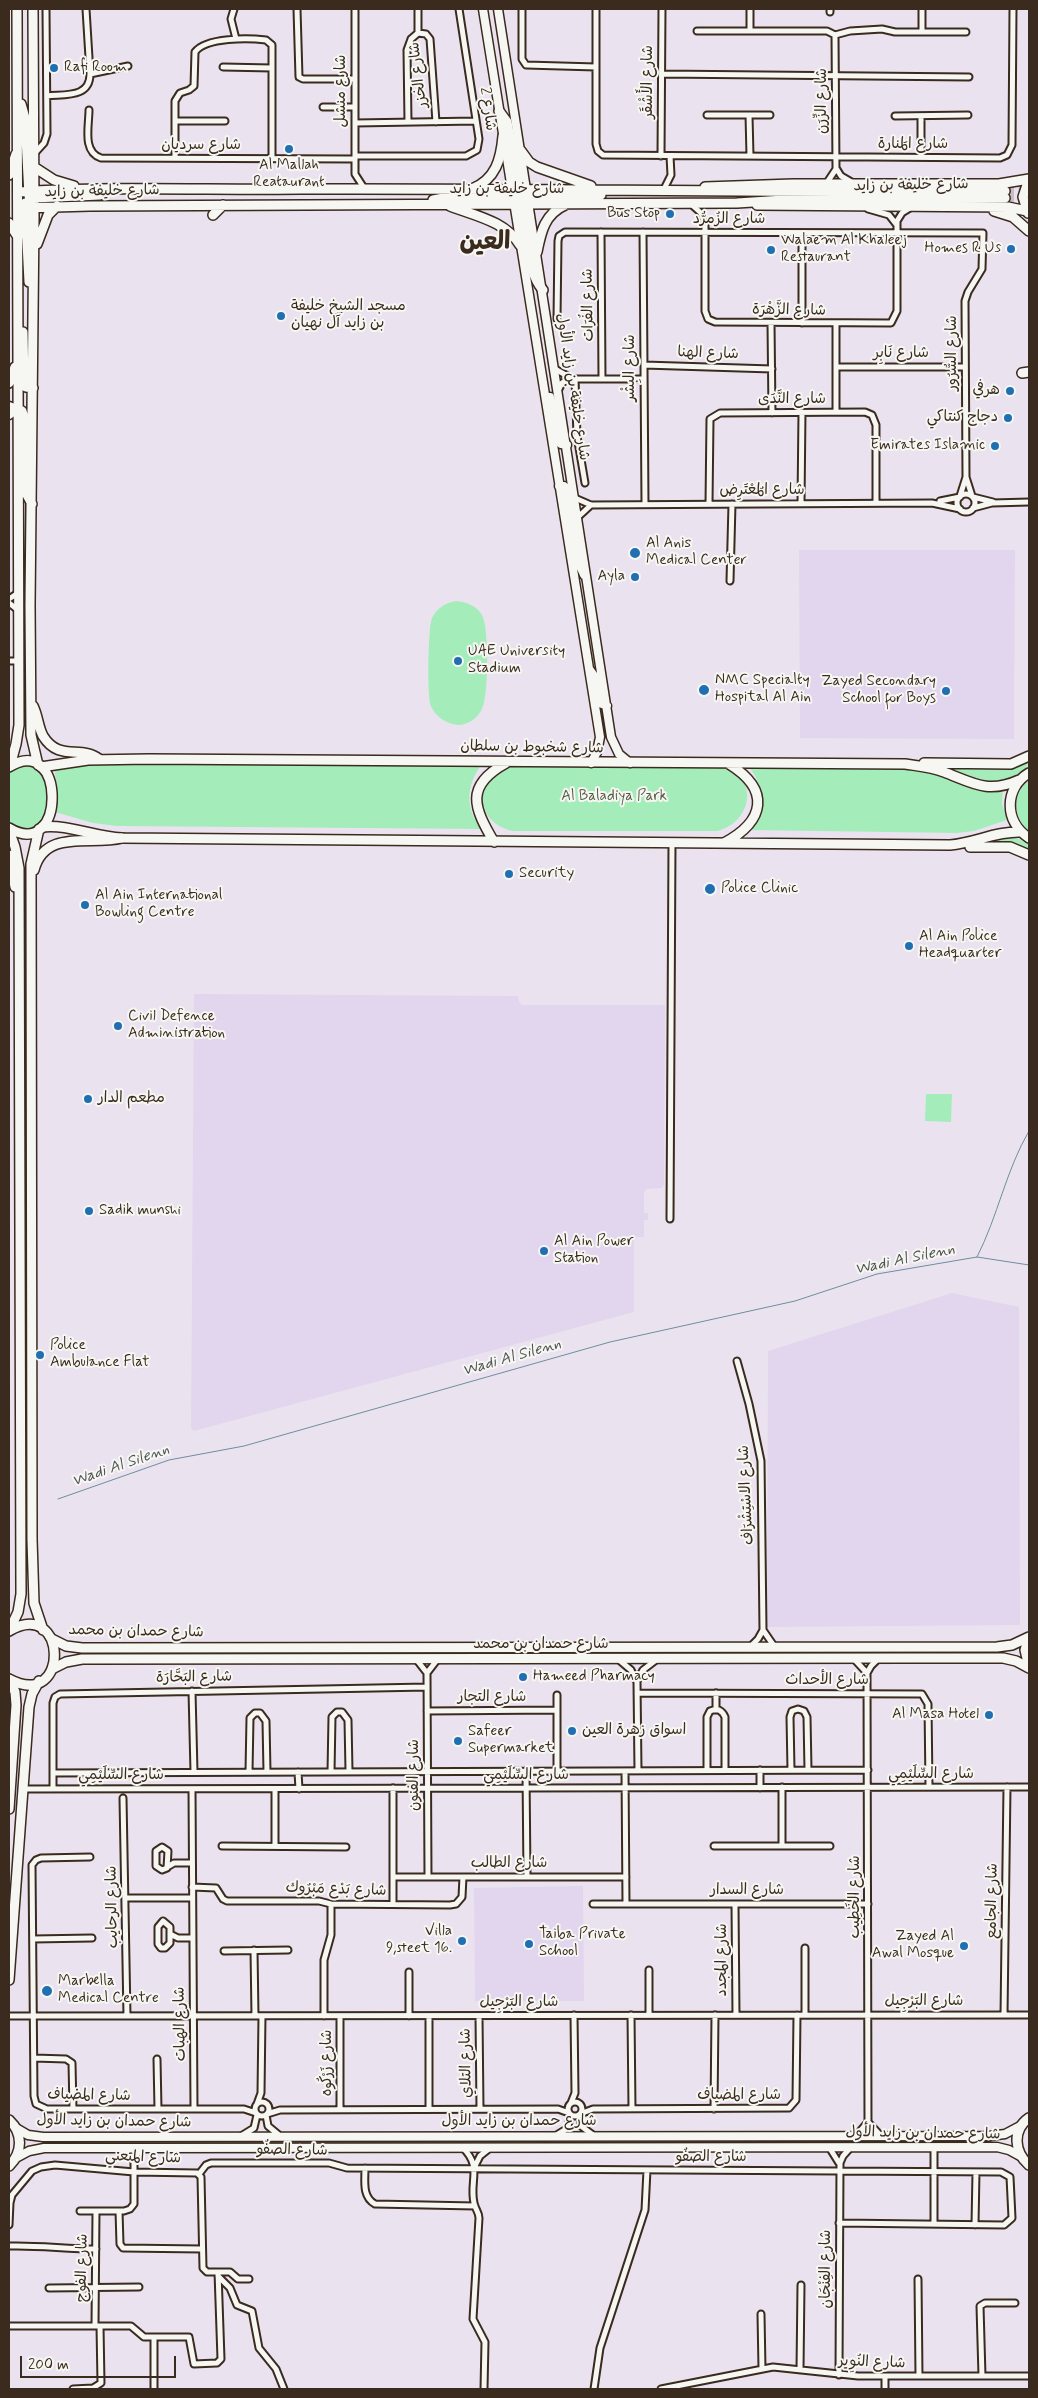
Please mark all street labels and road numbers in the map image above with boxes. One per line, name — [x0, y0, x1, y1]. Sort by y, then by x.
street label: شارع الخزر — [406, 41, 432, 109]
street label: شارع الأَشْقَر — [640, 45, 658, 119]
street label: شارع منشل — [333, 55, 351, 127]
street label: شارع الزِّرَن — [814, 68, 832, 134]
street label: شارع 2 — [475, 86, 499, 132]
street label: شارع المَنارة — [878, 136, 948, 154]
street label: شارع سرديان — [161, 137, 241, 155]
street label: شارع خليفة بن زايد — [853, 176, 969, 196]
street label: شارع خليفة بن زايد — [450, 181, 564, 199]
street label: شارع خليفة بن زايد — [44, 182, 160, 202]
street label: شارع الزُمرُّد — [693, 211, 765, 229]
street label: شارع الفُرَات — [579, 268, 599, 342]
street label: شارع الزَّهْرَة — [752, 301, 826, 321]
street label: شارع خليفة بن زايد الأول — [551, 312, 593, 462]
street label: شارع السُّرُور — [944, 315, 962, 391]
street label: شارع البِشْر — [622, 334, 640, 402]
street label: شارع الهنا — [677, 344, 739, 364]
street label: شارع نَابِر — [873, 345, 929, 363]
street label: شارع النَّدَى — [758, 391, 826, 409]
street label: شارع المُعْتَرِض — [719, 482, 805, 500]
street label: شارع شخبوط بن سلطان — [460, 738, 604, 758]
street label: شارع الاسْتِشْرَاف — [735, 1444, 759, 1546]
street label: شارع حمدان بن محمد — [68, 1622, 204, 1642]
street label: شارع حمدان بن محمد — [473, 1636, 609, 1654]
street label: شارع البَحَّارَة — [156, 1668, 232, 1688]
street label: شارع الأحداث — [785, 1672, 869, 1690]
street label: شارع التجار — [458, 1689, 526, 1707]
street label: شارع الفنون — [406, 1739, 424, 1811]
street label: شارع السِّلَيْمِي — [888, 1766, 974, 1784]
street label: شارع السِّلَيْمِي — [78, 1767, 164, 1785]
street label: شارع السِّلَيْمِي — [483, 1767, 569, 1785]
street label: شارع الطالب — [471, 1855, 547, 1873]
street label: شارع الخَطِيب — [847, 1855, 865, 1939]
street label: شارع الجامع — [983, 1863, 1003, 1939]
street label: شارع الرحايب — [103, 1866, 123, 1948]
street label: شارع بَدْع مَبْرُوك — [285, 1879, 387, 1901]
street label: شارع السدار — [710, 1882, 784, 1900]
street label: شارع المجدد — [714, 1923, 732, 1997]
street label: شارع الهبات — [171, 1986, 191, 2062]
street label: شارع البَرْجِيل — [885, 1993, 963, 2011]
street label: شارع البَرْجِيل — [480, 1994, 558, 2012]
street label: شارع التلاي — [457, 2028, 477, 2098]
street label: شارع زَرْكُوه — [319, 2030, 337, 2096]
street label: شارع المضياف — [47, 2086, 131, 2106]
street label: شارع المضياف — [697, 2087, 781, 2105]
street label: شارع حمدان بن زايد الأول — [36, 2112, 192, 2132]
street label: شارع حمدان بن زايد الأول — [441, 2113, 597, 2131]
street label: شارع حمدان بن زايد الأول — [845, 2124, 1001, 2144]
street label: شارع الصفُو — [256, 2141, 328, 2161]
street label: شارع المتعني — [105, 2148, 181, 2168]
street label: شارع الصفُو — [675, 2149, 747, 2167]
street label: شارع الفِنْجَان — [818, 2230, 836, 2308]
street label: شارع الفوج — [73, 2234, 93, 2302]
street label: شارع النُوِير — [838, 2353, 906, 2373]

